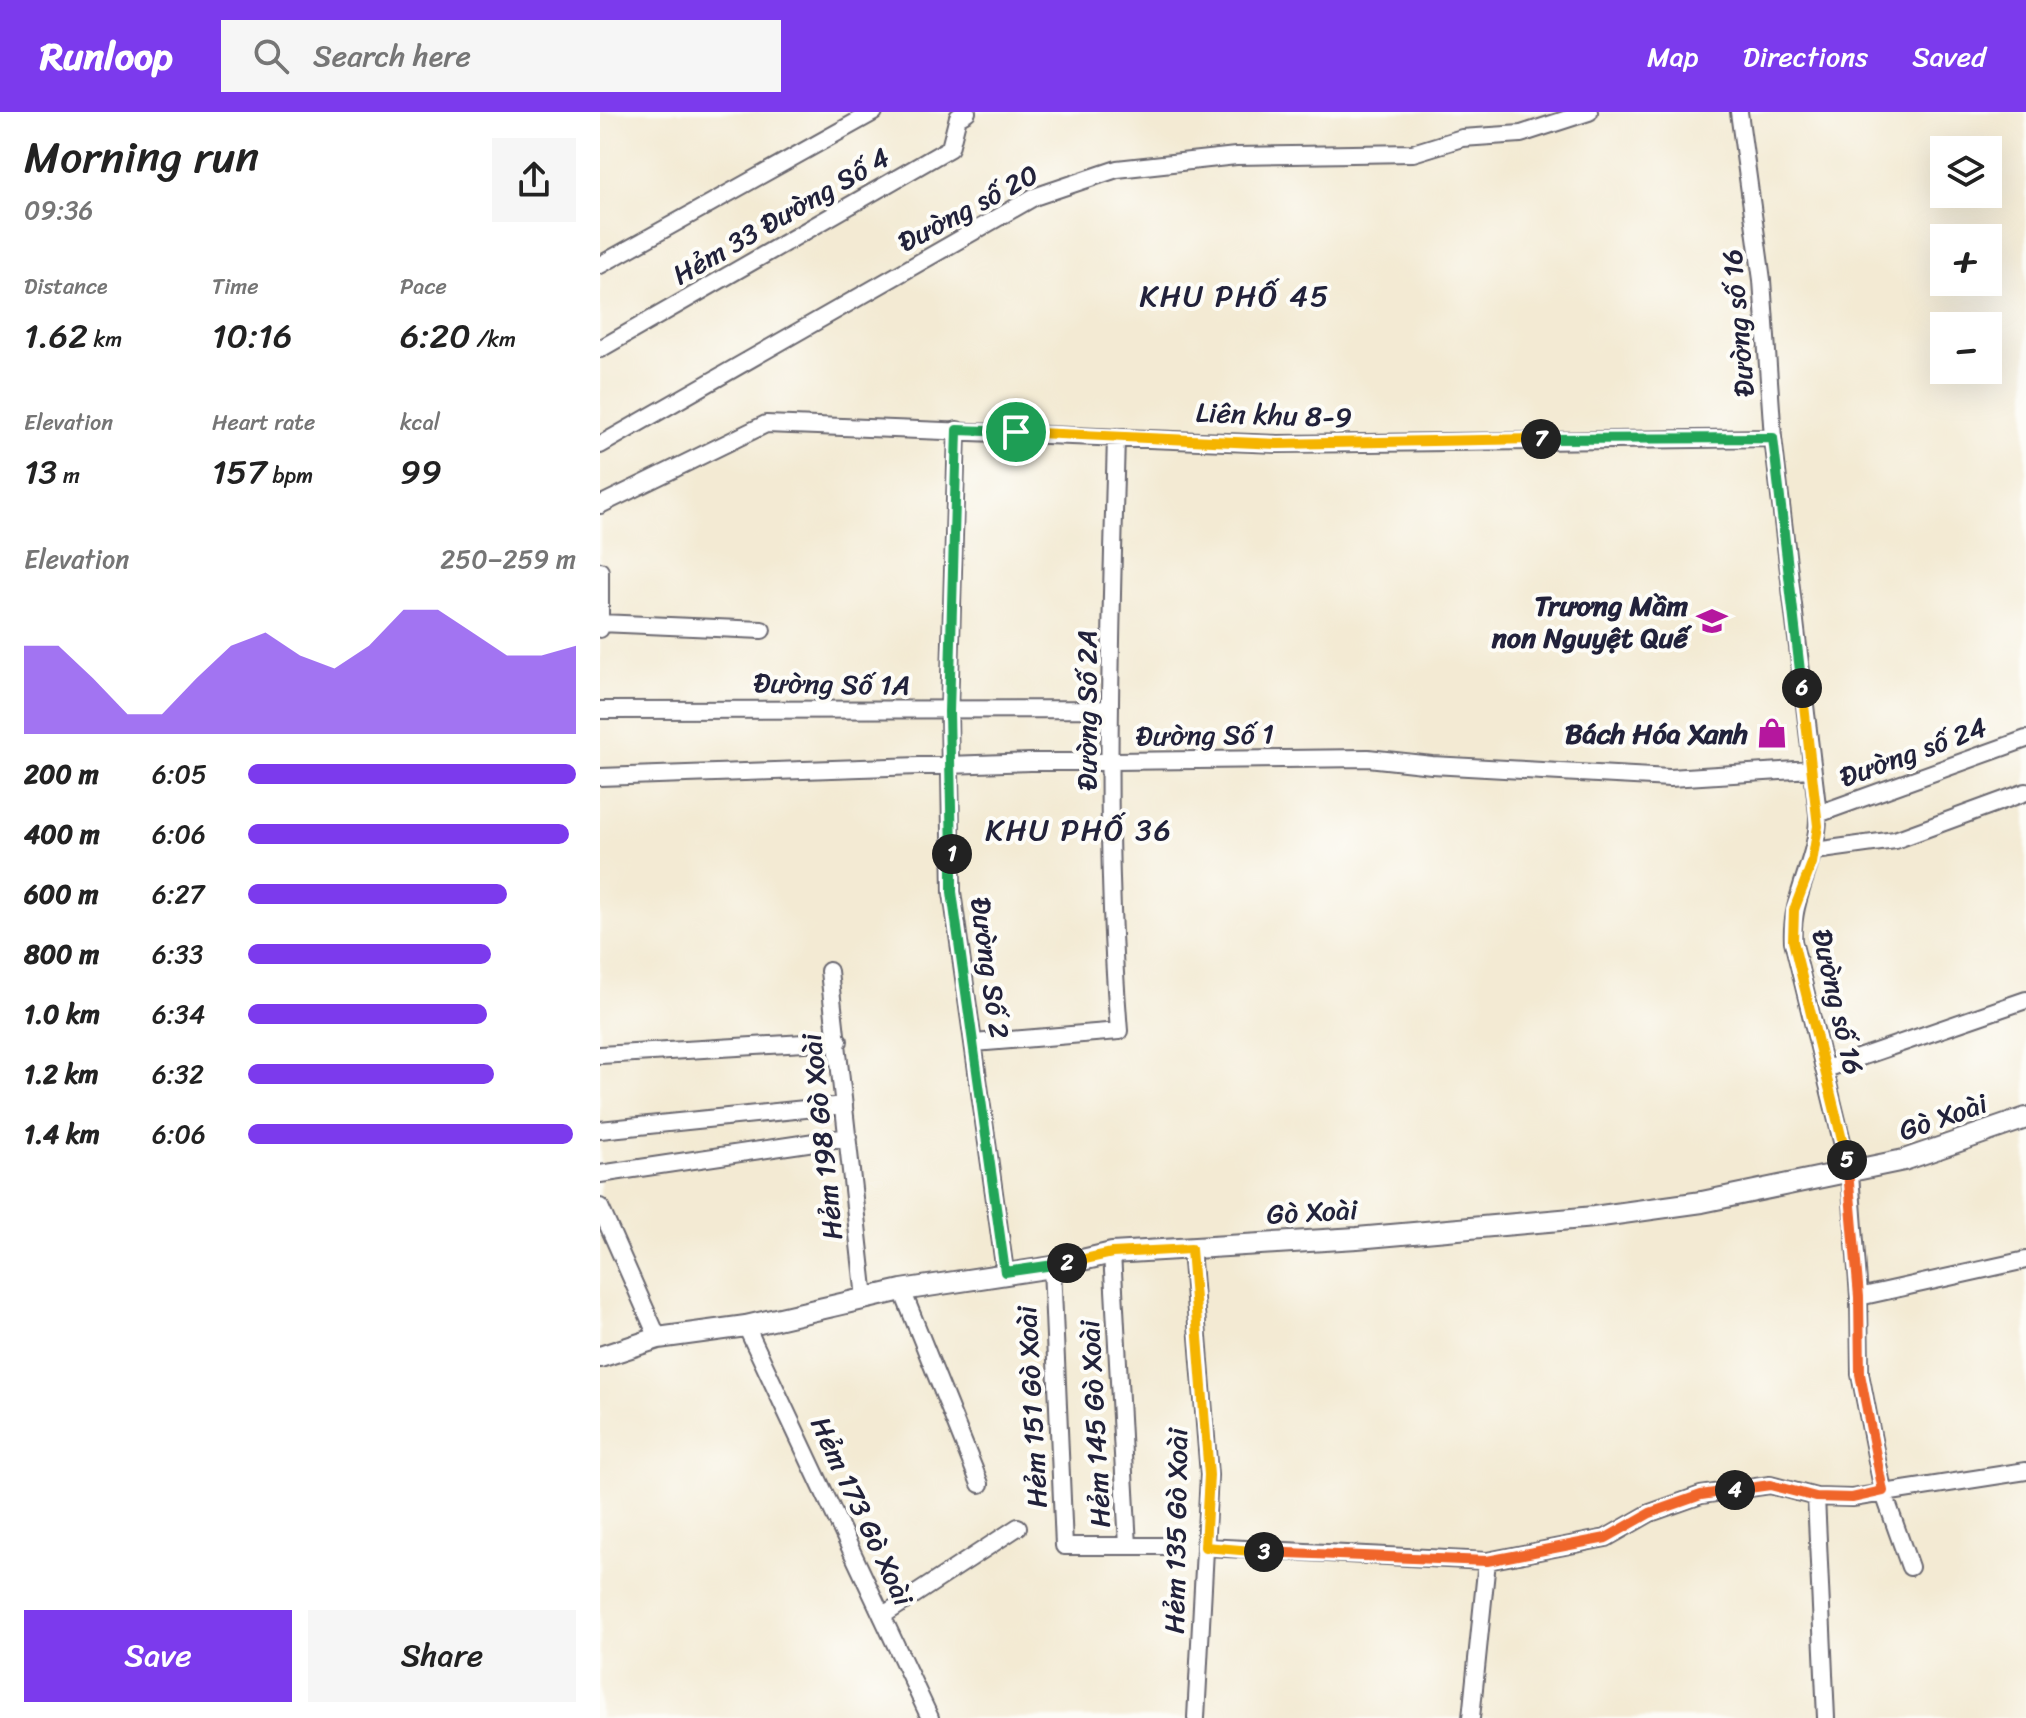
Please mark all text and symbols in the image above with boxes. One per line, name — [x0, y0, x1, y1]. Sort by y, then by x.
search box — [221, 20, 781, 92]
text: Runloop — [40, 23, 173, 90]
text: Search here — [313, 29, 471, 83]
text: Map — [1647, 32, 1699, 81]
text: Directions — [1743, 32, 1868, 81]
text: Saved — [1912, 32, 1986, 81]
icon: search — [249, 34, 293, 78]
text: Morning run — [24, 118, 259, 196]
street label: Hẻm 33 Đường Số 4 — [663, 134, 899, 298]
map controls — [1930, 136, 2002, 384]
button: layers — [1930, 136, 2002, 208]
button: share — [492, 138, 576, 222]
street label: Đường số 20 — [888, 150, 1048, 266]
text: 09:36 — [24, 187, 93, 233]
button: + — [1930, 224, 2002, 296]
street label: Đường số 16 — [1707, 247, 1769, 399]
text: Distance — [24, 267, 108, 306]
text: Time — [212, 267, 259, 306]
text: Pace — [400, 267, 447, 306]
district label: KHU PHỐ 45 — [1140, 269, 1330, 323]
text: 1.62 — [24, 306, 88, 366]
text: 10:16 — [212, 306, 292, 366]
text: 6:20 — [400, 306, 471, 366]
button: − — [1930, 312, 2002, 384]
text: km — [88, 320, 122, 359]
text: /km — [471, 320, 516, 359]
street label: Liên khu 8-9 — [1195, 388, 1353, 442]
pin — [982, 398, 1050, 466]
text: Elevation — [24, 403, 113, 442]
text: Heart rate — [212, 403, 315, 442]
text: kcal — [400, 403, 440, 442]
icon: arrive — [994, 410, 1038, 454]
pin: 7 — [1521, 419, 1561, 459]
text: 7 — [1535, 419, 1547, 458]
text: 13 — [24, 442, 57, 502]
text: 157 — [212, 442, 267, 502]
text: 99 — [400, 442, 442, 502]
text: m — [57, 456, 80, 495]
text: bpm — [267, 456, 313, 495]
text: Elevation — [24, 536, 129, 582]
text: 250–259 m — [440, 536, 576, 582]
place label: Trương Mầm non Nguyệt Quế — [1491, 581, 1693, 662]
school or university icon: Trương Mầm non Nguyệt Quế — [1695, 604, 1729, 638]
street label: Đường Số 2A — [1062, 630, 1111, 790]
street label: Đường Số 1A — [753, 658, 911, 710]
pin: 6 — [1782, 668, 1822, 708]
text: 6 — [1796, 668, 1808, 707]
street label: Đường số 24 — [1832, 703, 1994, 801]
street label: Đường Số 1 — [1135, 709, 1275, 761]
place label: Bách Hóa Xanh — [1565, 709, 1748, 758]
shop icon: Bách Hóa Xanh — [1755, 716, 1789, 750]
text: 200 m — [24, 751, 99, 797]
text: 6:05 — [152, 751, 207, 797]
district label: KHU PHỐ 36 — [985, 803, 1173, 857]
text: 400 m — [24, 811, 100, 857]
text: 6:06 — [152, 811, 206, 857]
pin: 1 — [932, 834, 972, 874]
text: 1 — [947, 834, 957, 873]
text: 600 m — [24, 871, 98, 917]
text: 6:27 — [152, 871, 204, 917]
street label: Đường Số 2 — [956, 894, 1024, 1042]
street label: Đường số 16 — [1797, 924, 1879, 1080]
text: 800 m — [24, 931, 99, 977]
text: 6:33 — [152, 931, 203, 977]
text: 1.0 km — [24, 991, 100, 1037]
text: 6:34 — [152, 991, 205, 1037]
street label: Hẻm 198 Gò Xoài — [787, 1030, 857, 1243]
text: 1.2 km — [24, 1051, 99, 1097]
text: 6:32 — [152, 1051, 204, 1097]
street label: Gò Xoài — [1892, 1079, 1995, 1155]
text: 1.4 km — [24, 1111, 100, 1157]
text: 6:06 — [152, 1111, 206, 1157]
pin: 5 — [1827, 1140, 1867, 1180]
text: 5 — [1840, 1140, 1854, 1179]
street label: Gò Xoài — [1265, 1185, 1360, 1239]
pin: 2 — [1047, 1243, 1087, 1283]
text: 2 — [1061, 1243, 1073, 1282]
street label: Hẻm 151 Gò Xoài — [1002, 1303, 1062, 1509]
street label: Hẻm 145 Gò Xoài — [1065, 1318, 1125, 1529]
street label: Hẻm 173 Gò Xoài — [797, 1408, 928, 1615]
street label: Hẻm 135 Gò Xoài — [1150, 1426, 1202, 1634]
pin: 4 — [1715, 1470, 1755, 1510]
text: 4 — [1728, 1470, 1742, 1509]
pin: 3 — [1244, 1532, 1284, 1572]
text: 3 — [1258, 1532, 1270, 1571]
button: Save — [24, 1610, 292, 1702]
button: Share — [308, 1610, 576, 1702]

